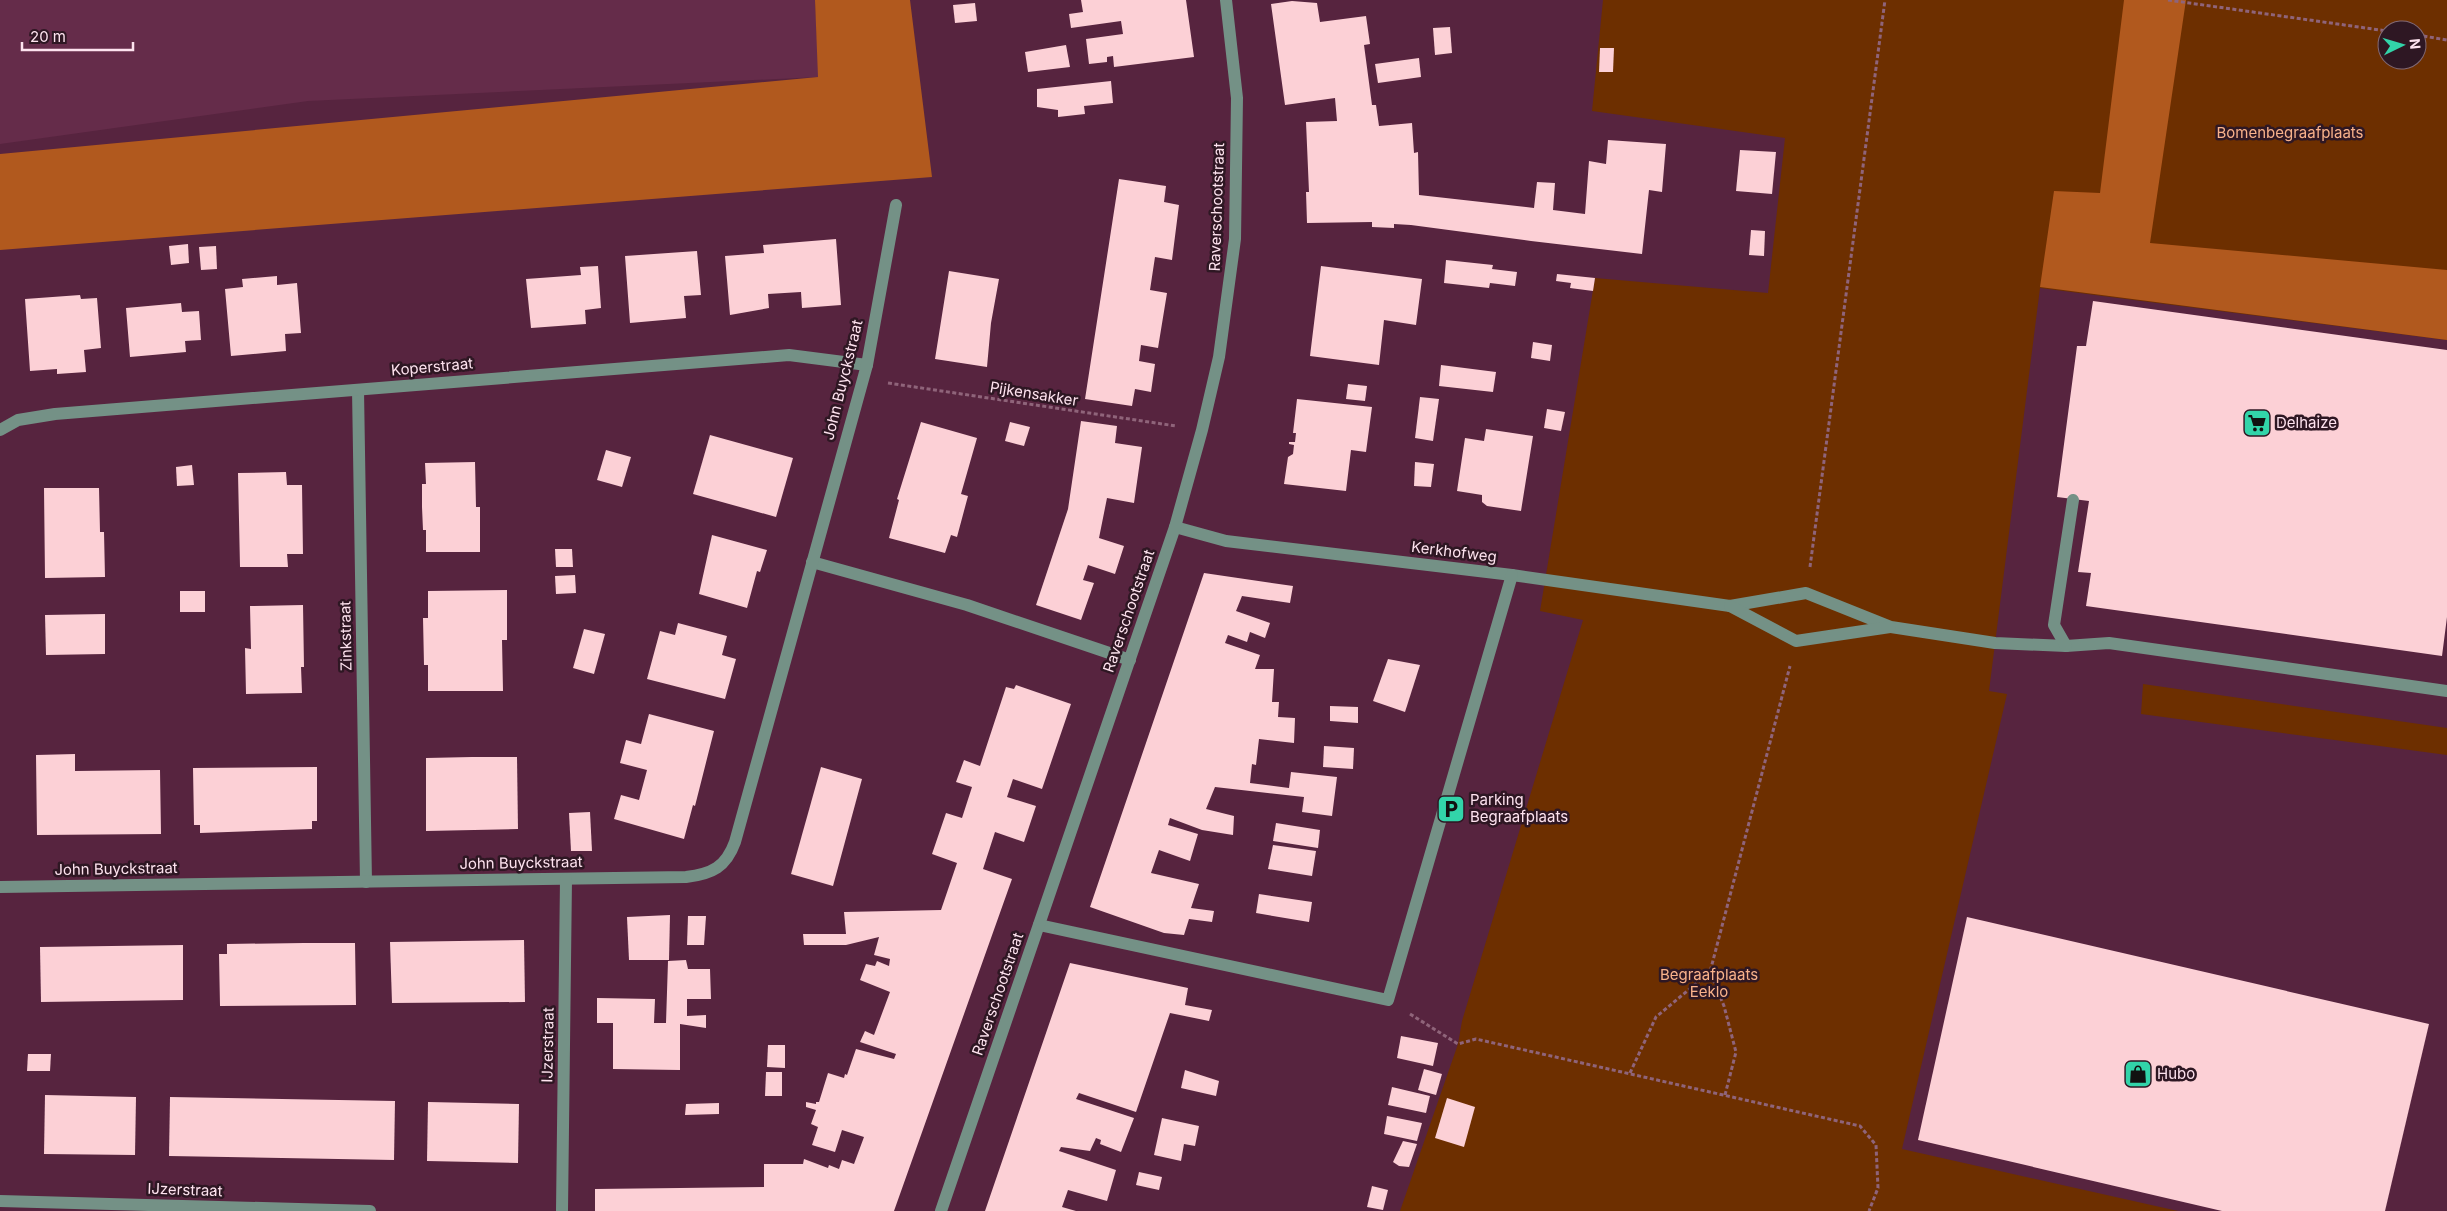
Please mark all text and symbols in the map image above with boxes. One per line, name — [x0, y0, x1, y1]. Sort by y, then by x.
scale bar — [22, 20, 134, 52]
north arrow — [2377, 20, 2427, 70]
text: 20 m — [30, 27, 66, 46]
text: N — [2407, 38, 2424, 50]
park label: Bomenbegraafplaats — [2216, 123, 2364, 142]
street label: Raverschootstraat — [1205, 142, 1228, 272]
street label: John Buyckstraat — [818, 318, 867, 442]
street label: Koperstraat — [390, 353, 474, 380]
street label: Pijkensakker — [989, 377, 1080, 410]
supermarket icon: Delhaize — [2242, 408, 2272, 438]
place label: Delhaize — [2276, 413, 2337, 432]
street label: Kerkhofweg — [1410, 537, 1498, 566]
street label: Raverschootstraat — [1099, 547, 1158, 675]
street label: Zinkstraat — [335, 601, 356, 671]
place label: Parking Begraafplaats — [1470, 790, 1568, 826]
parking icon: Parking Begraafplaats — [1436, 794, 1466, 824]
street label: John Buyckstraat — [459, 852, 583, 873]
street label: John Buyckstraat — [54, 858, 178, 879]
street label: Raverschootstraat — [968, 930, 1027, 1058]
park label: Begraafplaats Eeklo — [1660, 965, 1758, 1001]
street label: IJzerstraat — [537, 1007, 558, 1083]
shop icon: Hubo — [2123, 1059, 2153, 1089]
place label: Hubo — [2157, 1064, 2195, 1083]
street label: IJzerstraat — [147, 1179, 223, 1200]

